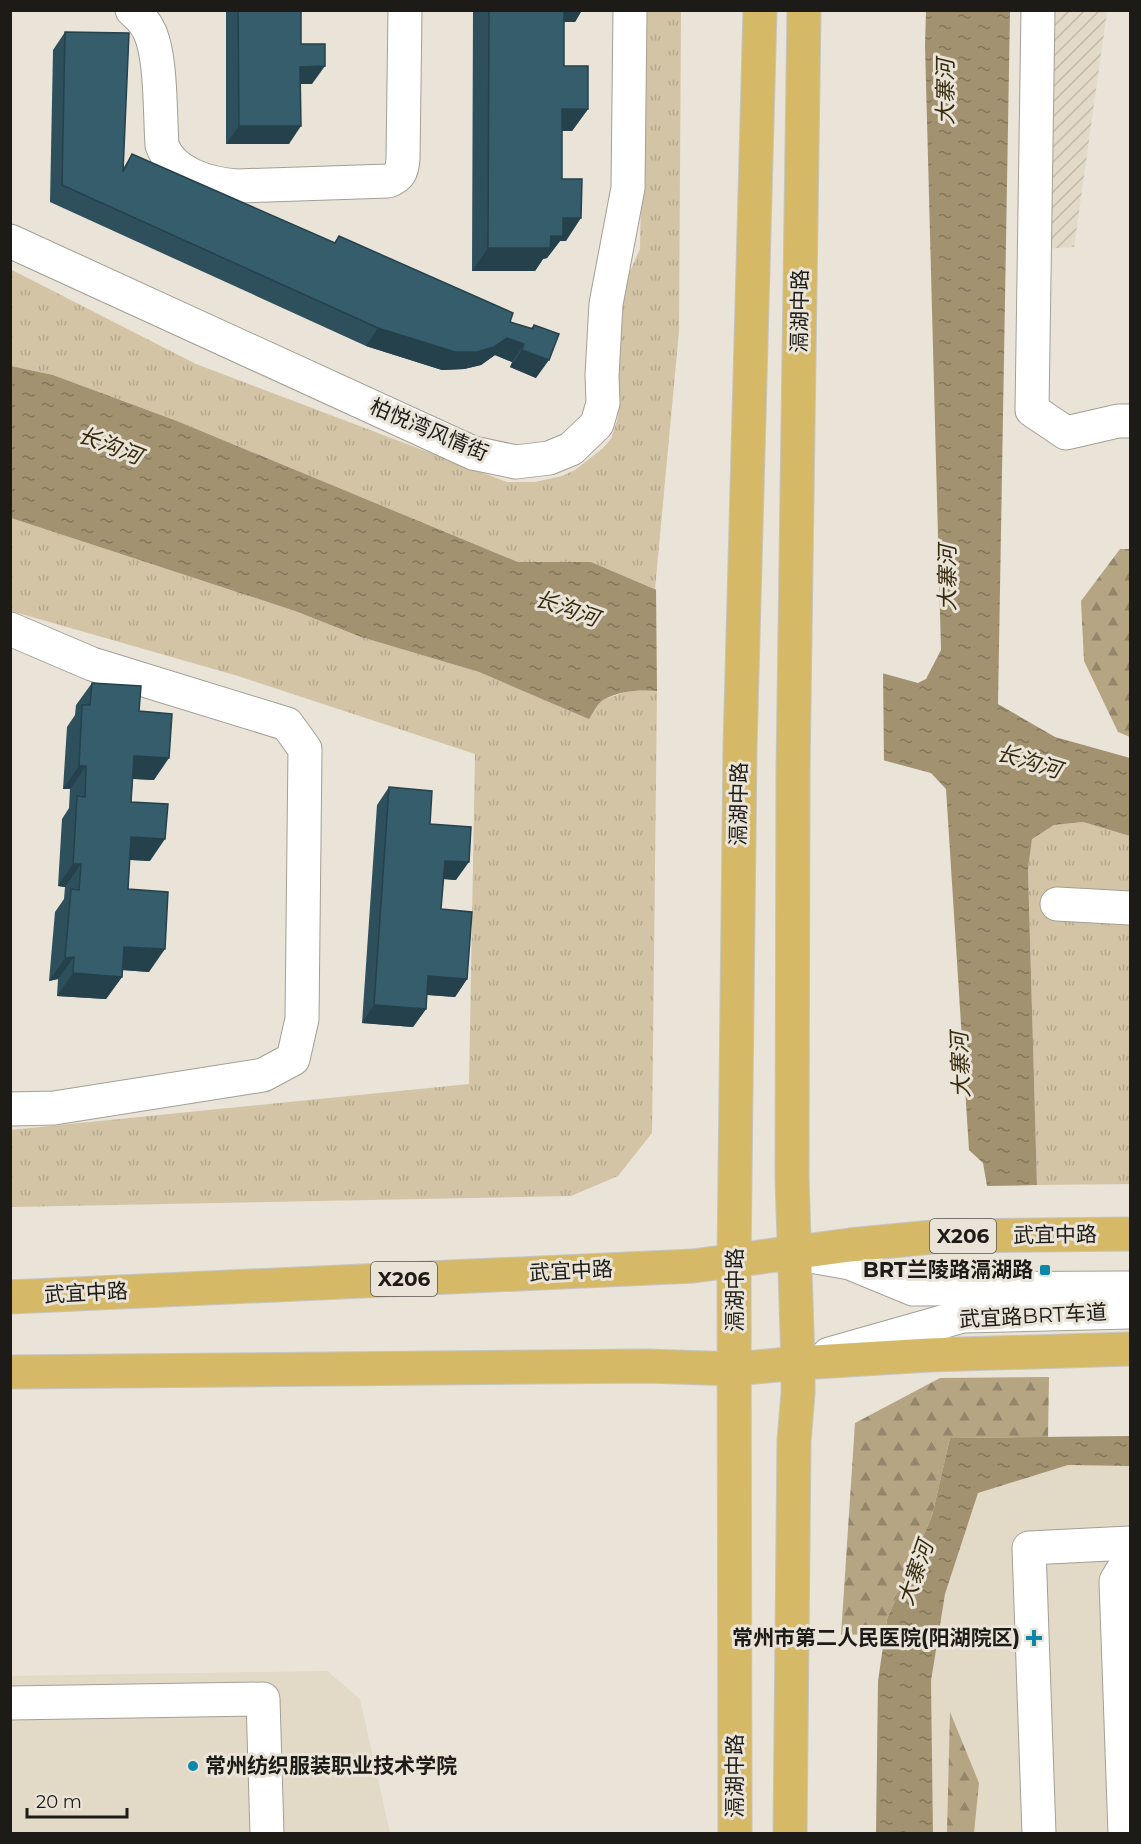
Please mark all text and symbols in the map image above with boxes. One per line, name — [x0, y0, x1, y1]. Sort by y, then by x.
water label: 大寨河 — [932, 55, 959, 125]
street label: 滆湖中路 — [786, 269, 813, 353]
street label: 柏悦湾风情街 — [366, 393, 492, 466]
water label: 长沟河 — [74, 421, 149, 471]
water label: 大寨河 — [934, 541, 961, 611]
water label: 长沟河 — [531, 585, 606, 633]
water label: 长沟河 — [993, 739, 1068, 785]
street label: 滆湖中路 — [725, 762, 752, 846]
water label: 大寨河 — [946, 1028, 975, 1098]
road number: X206 — [930, 1219, 996, 1253]
street label: 武宜中路 — [1013, 1221, 1097, 1248]
street label: 滆湖中路 — [722, 1248, 747, 1332]
street label: 武宜中路 — [528, 1256, 614, 1285]
place label: BRT兰陵路滆湖路 — [863, 1257, 1033, 1282]
road number: X206 — [371, 1262, 437, 1296]
marker: BRT兰陵路滆湖路 — [1038, 1263, 1052, 1277]
street label: 武宜中路 — [43, 1278, 129, 1307]
street label: 武宜路BRT车道 — [958, 1299, 1107, 1332]
water label: 大寨河 — [892, 1534, 940, 1609]
place label: 常州市第二人民医院(阳湖院区) — [732, 1625, 1020, 1650]
marker: 常州市第二人民医院(阳湖院区) — [1025, 1629, 1043, 1647]
street label: 滆湖中路 — [722, 1734, 747, 1818]
place label: 常州纺织服装职业技术学院 — [205, 1753, 457, 1778]
marker: 常州纺织服装职业技术学院 — [186, 1759, 200, 1773]
scale bar — [27, 1781, 128, 1819]
text: 20 m — [36, 1791, 82, 1813]

